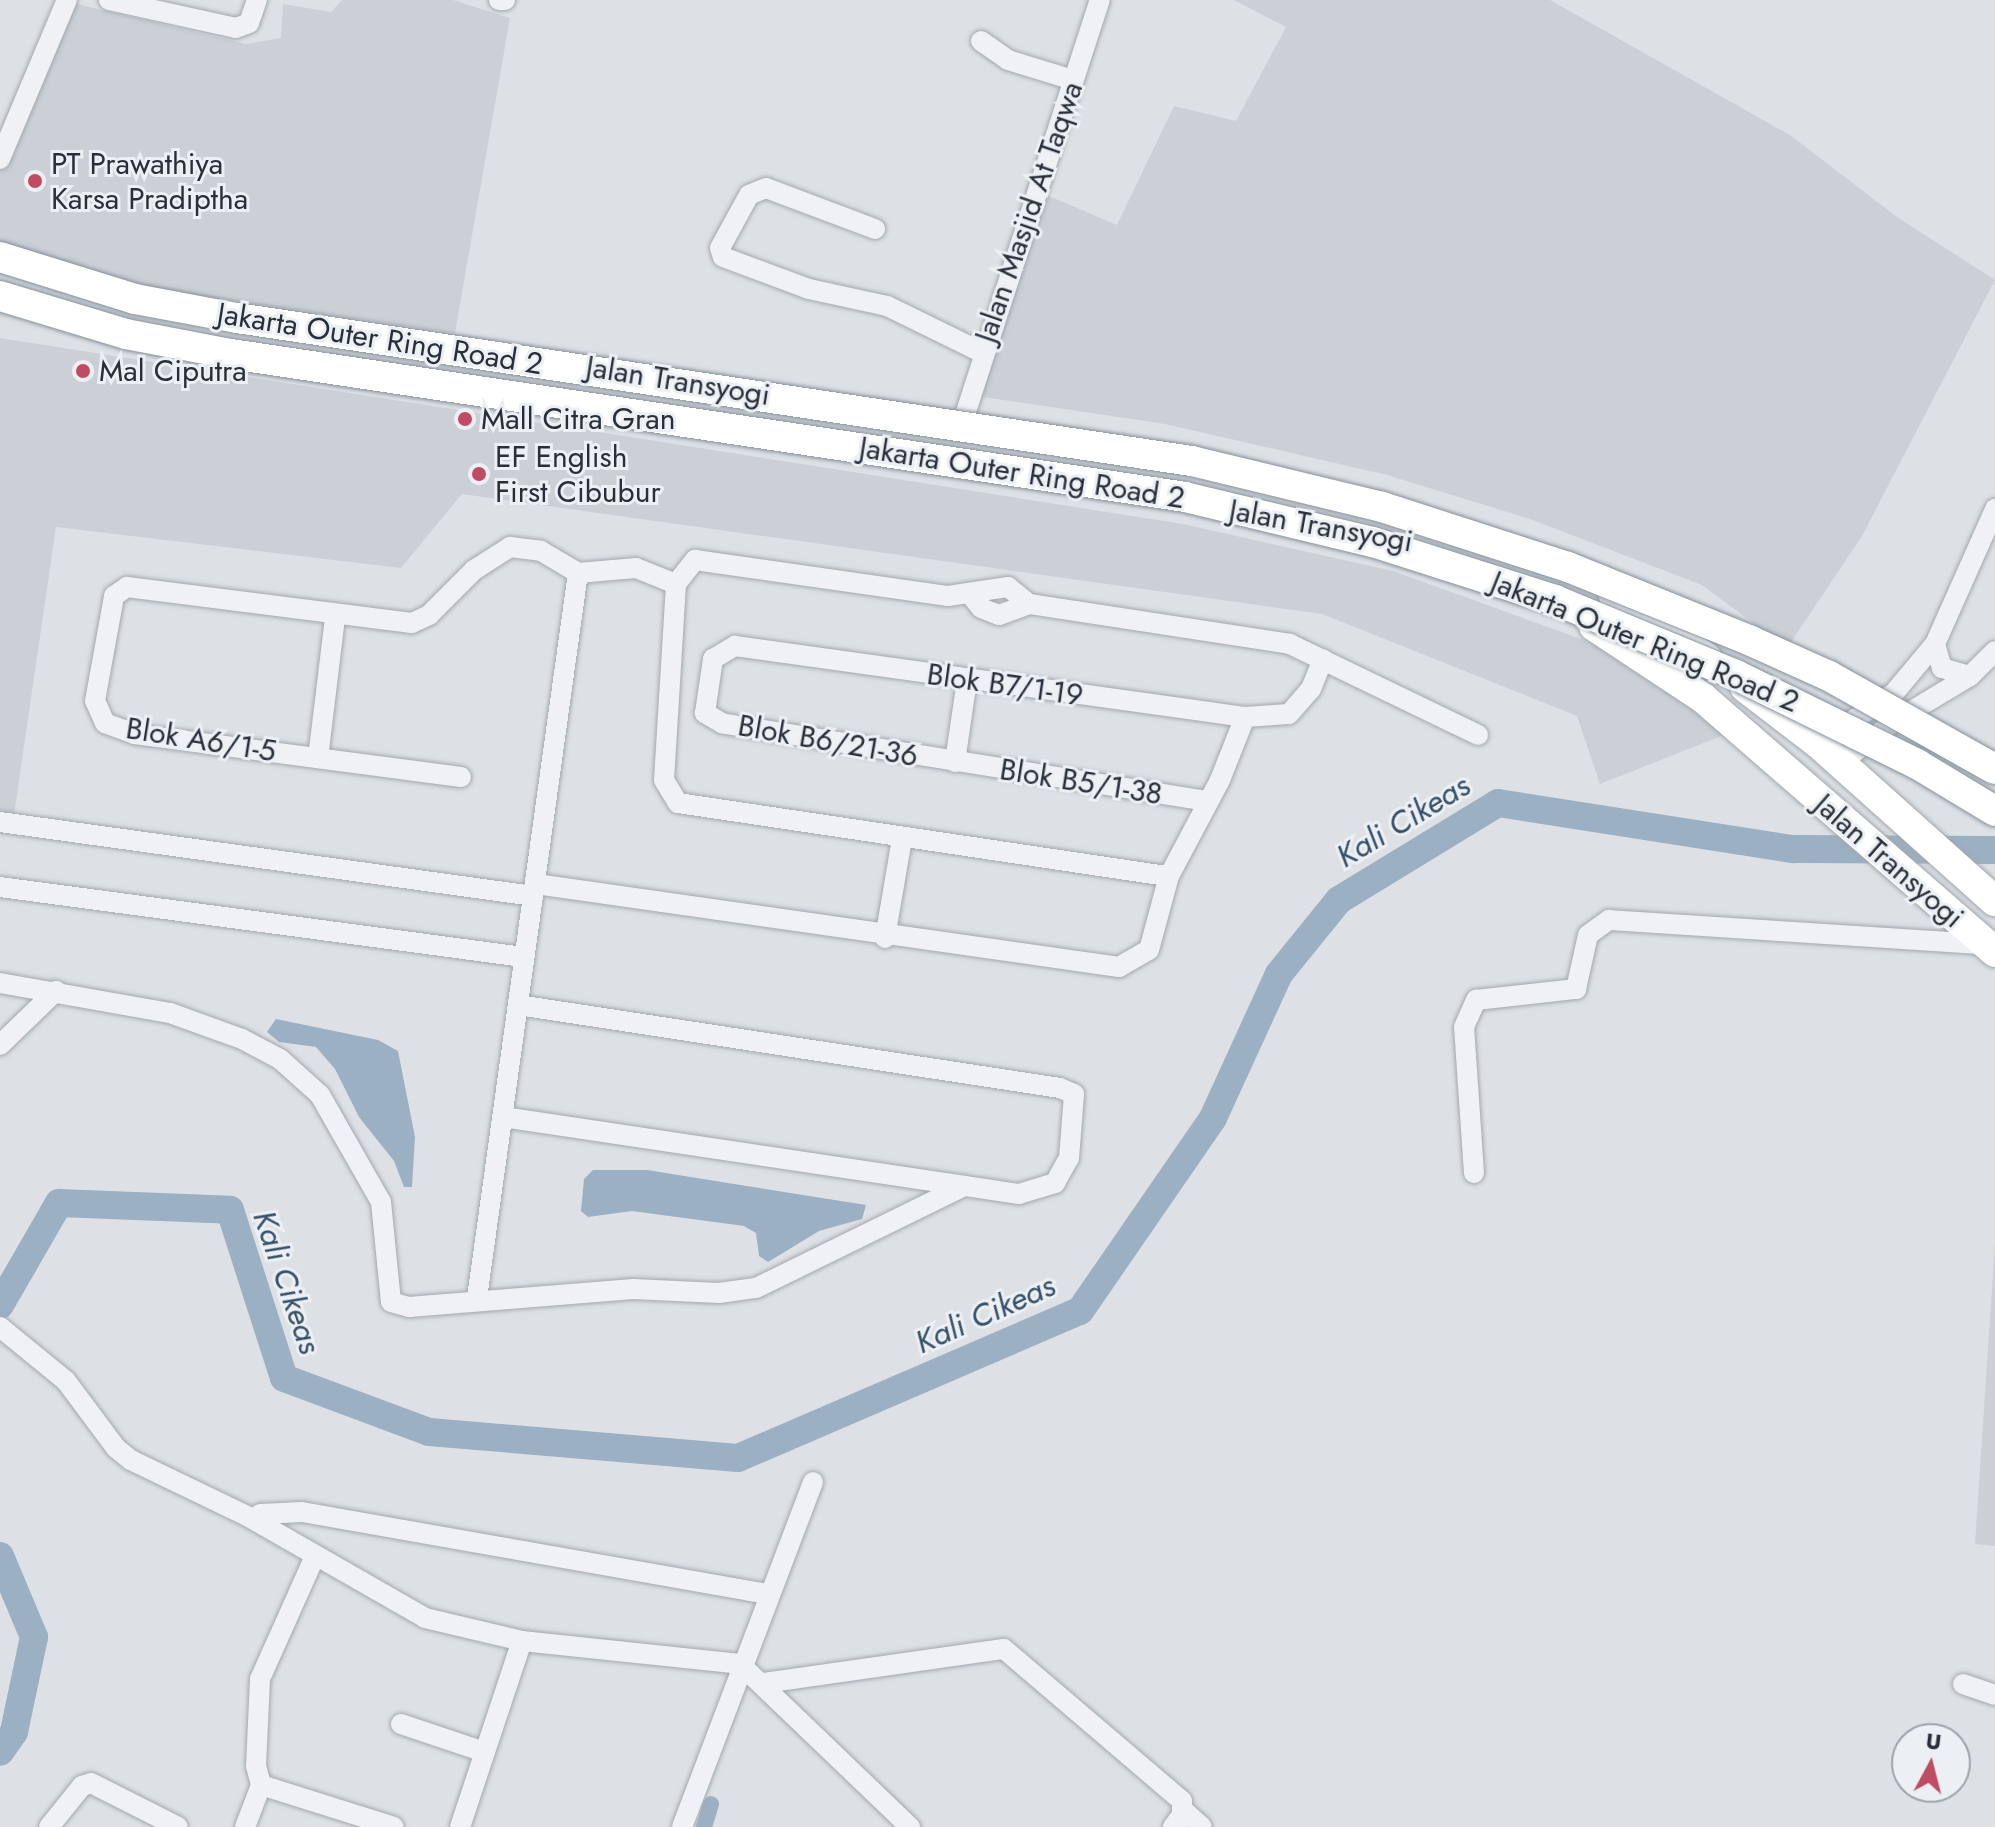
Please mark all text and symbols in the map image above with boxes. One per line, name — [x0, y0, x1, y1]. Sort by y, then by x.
street label: Jalan Masjid At Taqwa — [968, 77, 1090, 347]
place label: PT Prawathiya Karsa Pradiptha — [51, 146, 248, 216]
marker: PT Prawathiya Karsa Pradiptha — [26, 172, 44, 190]
street label: Jakarta Outer Ring Road 2 — [215, 296, 545, 382]
street label: Jalan Transyogi — [583, 349, 773, 413]
place label: Mal Ciputra — [99, 353, 247, 389]
marker: Mal Ciputra — [74, 362, 92, 380]
place label: Mall Citra Gran — [481, 401, 676, 437]
marker: Mall Citra Gran — [456, 410, 474, 428]
street label: Jakarta Outer Ring Road 2 — [857, 430, 1187, 516]
place label: EF English First Cibubur — [495, 439, 661, 510]
marker: EF English First Cibubur — [470, 465, 488, 483]
street label: Jalan Transyogi — [1226, 492, 1416, 560]
street label: Jakarta Outer Ring Road 2 — [1486, 564, 1804, 720]
street label: Blok B7/1-19 — [925, 656, 1085, 714]
street label: Blok B6/21-36 — [735, 707, 921, 775]
street label: Blok A6/1-5 — [123, 710, 279, 770]
street label: Blok B5/1-38 — [997, 751, 1165, 813]
water label: Kali Cikeas — [1329, 766, 1477, 876]
street label: Jalan Transyogi — [1807, 787, 1971, 935]
water label: Kali Cikeas — [245, 1205, 329, 1359]
water label: Kali Cikeas — [909, 1266, 1061, 1362]
north arrow — [1891, 1723, 1971, 1803]
text: U — [1924, 1724, 1943, 1758]

